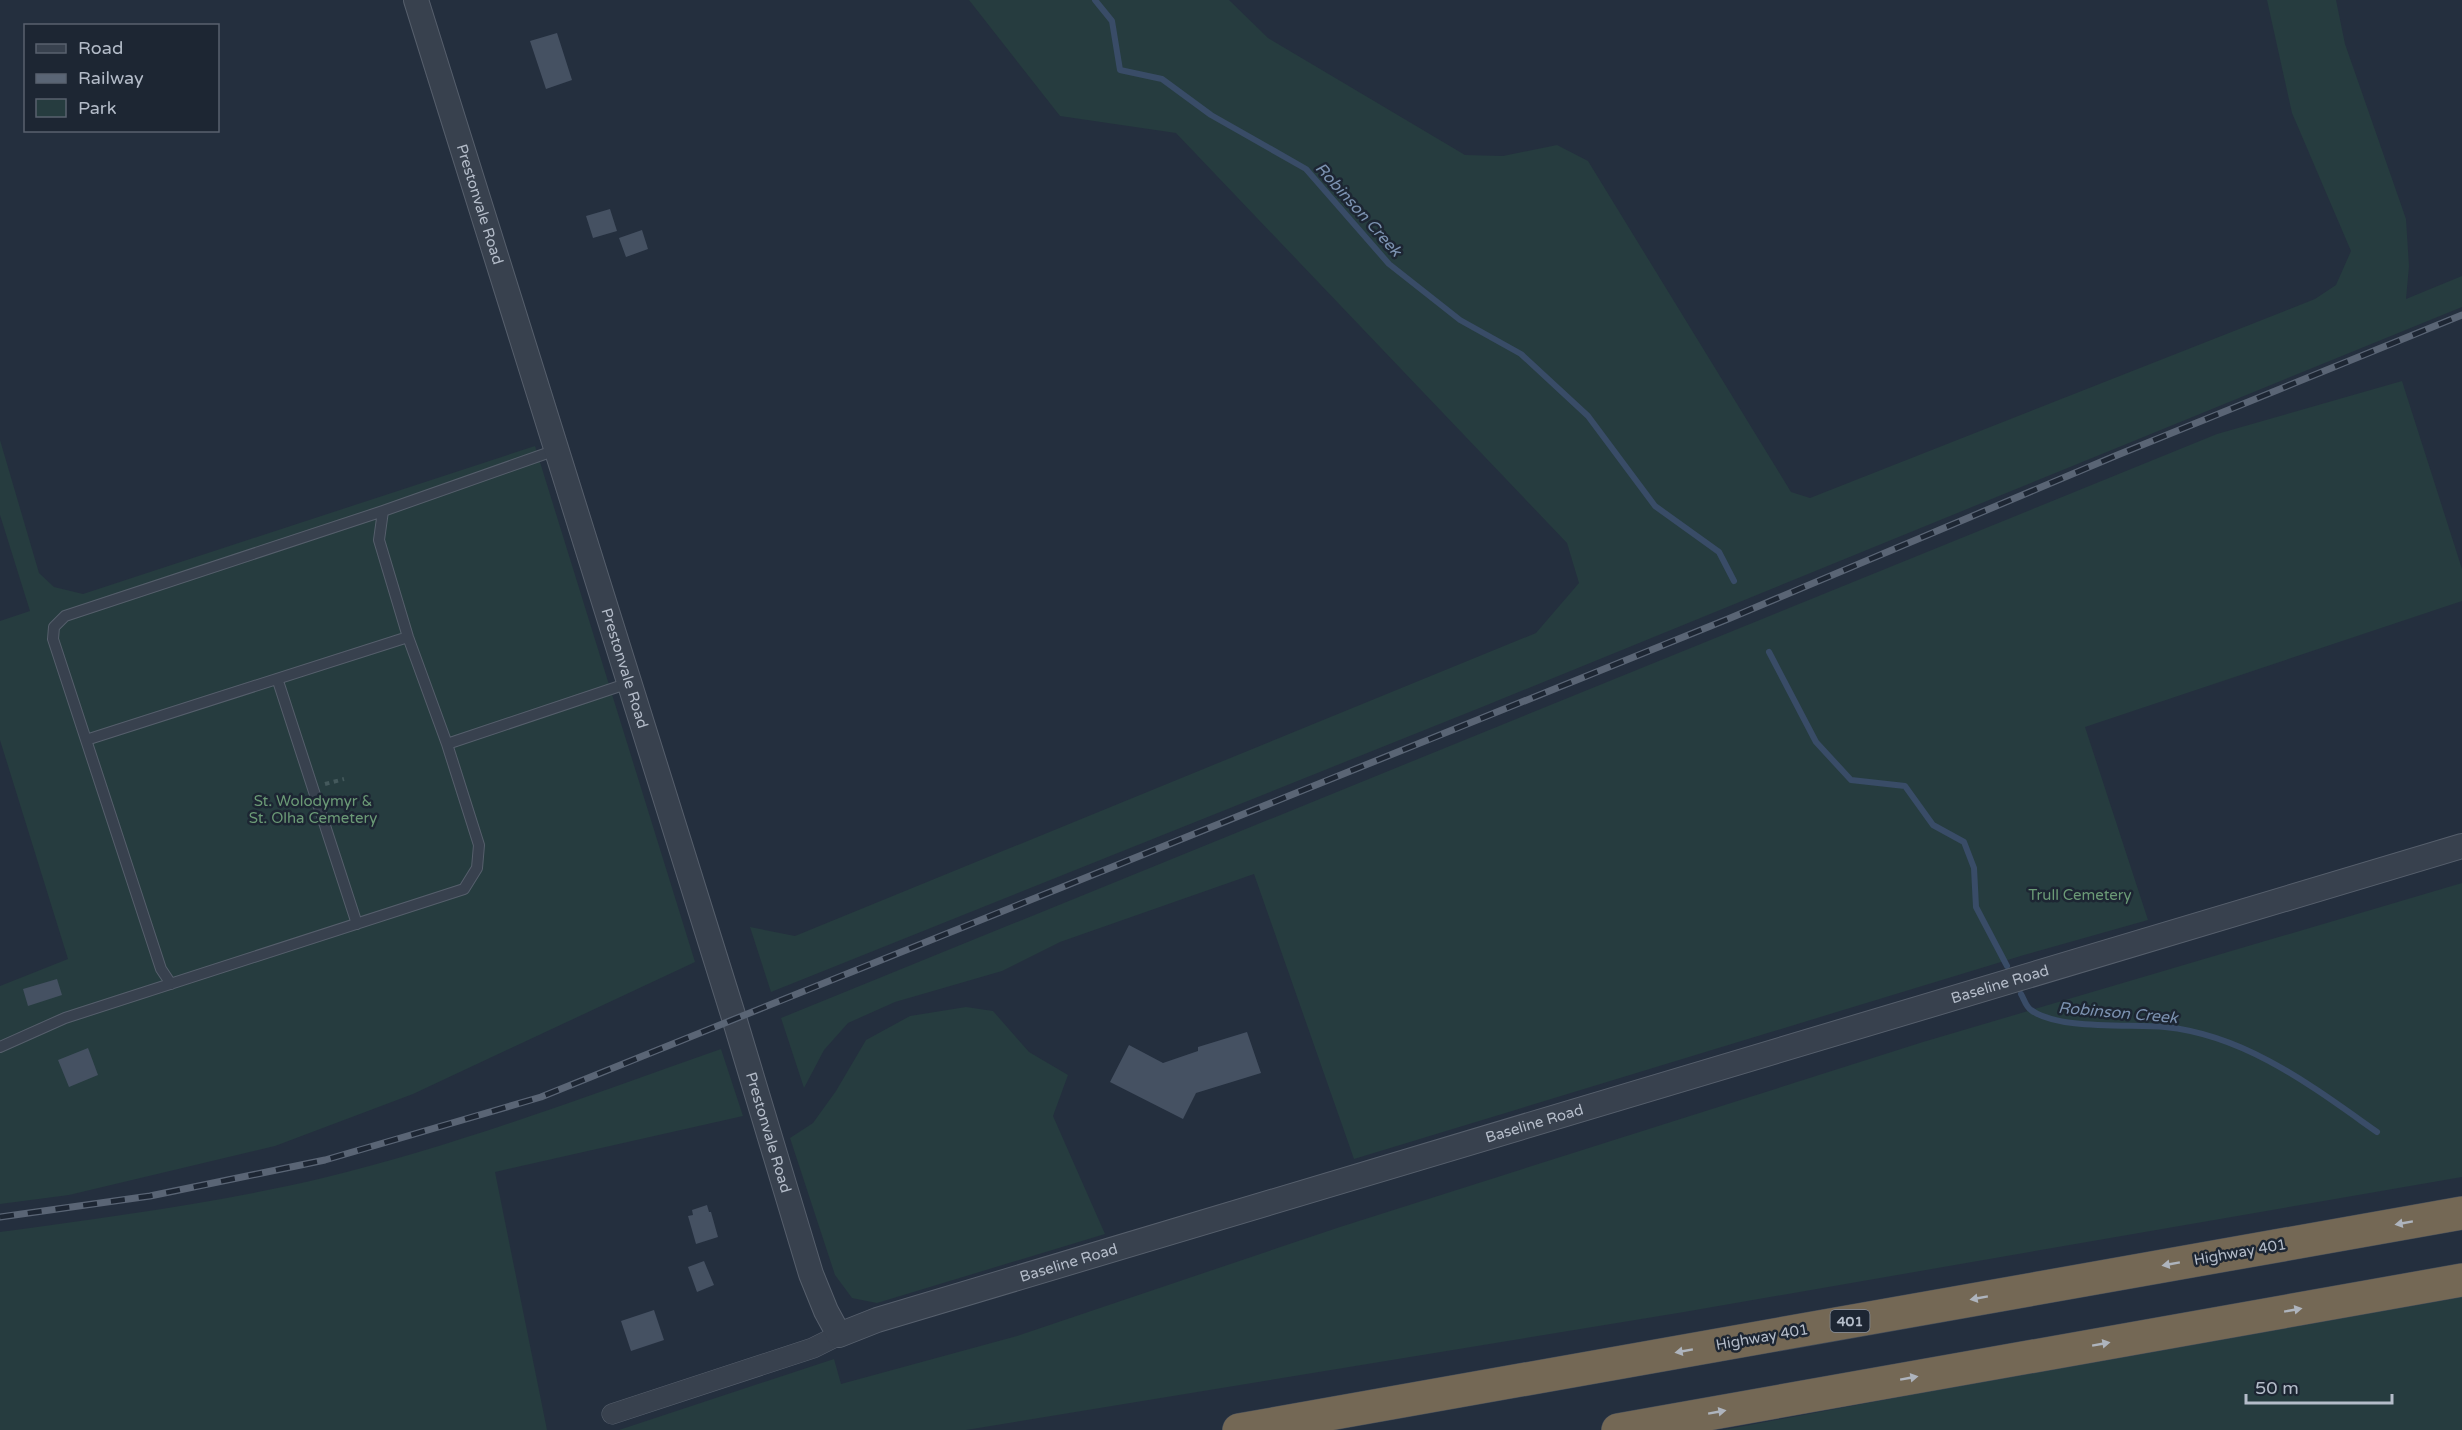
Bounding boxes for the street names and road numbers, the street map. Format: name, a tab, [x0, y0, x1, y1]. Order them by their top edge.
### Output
street label: Prestonvale Road	[453, 142, 507, 267]
street label: Prestonvale Road	[598, 606, 652, 731]
street label: Baseline Road	[1949, 961, 2051, 1007]
street label: Prestonvale Road	[742, 1070, 795, 1195]
street label: Baseline Road	[1483, 1100, 1585, 1147]
street label: Highway 401	[2192, 1235, 2288, 1269]
street label: Baseline Road	[1018, 1240, 1120, 1286]
road number: 401	[1830, 1310, 1870, 1332]
street label: Highway 401	[1714, 1320, 1810, 1354]

